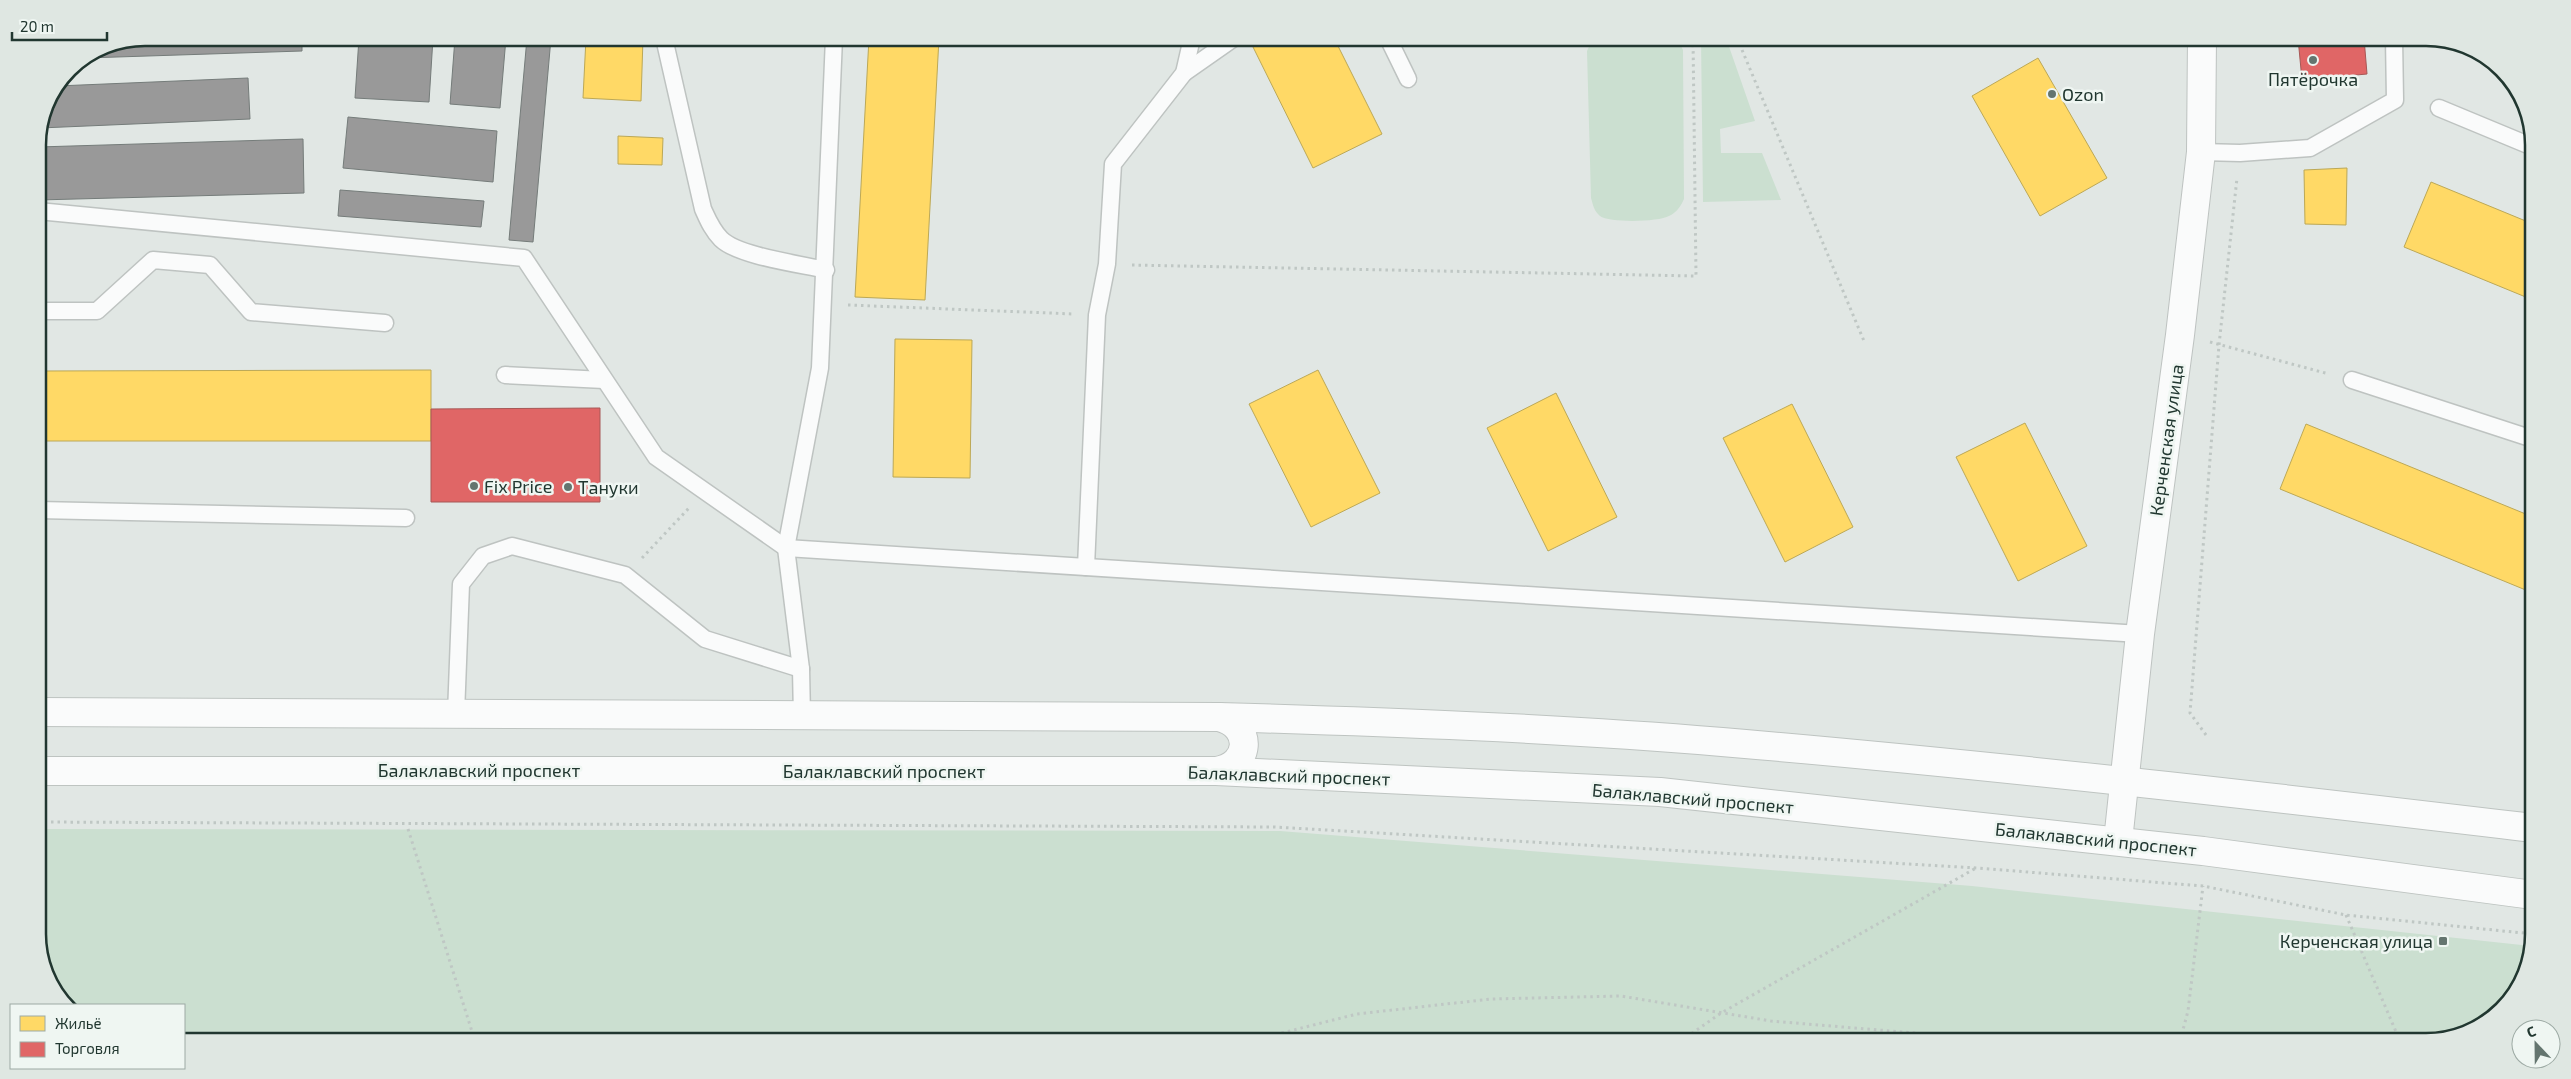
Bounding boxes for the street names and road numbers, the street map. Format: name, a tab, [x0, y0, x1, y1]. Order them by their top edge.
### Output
street label: Керченская улица	[2144, 363, 2188, 517]
street label: Балаклавский проспект	[378, 759, 580, 781]
street label: Балаклавский проспект	[783, 760, 985, 782]
street label: Балаклавский проспект	[1187, 760, 1391, 790]
street label: Балаклавский проспект	[1591, 778, 1795, 818]
street label: Балаклавский проспект	[1994, 817, 2198, 861]

